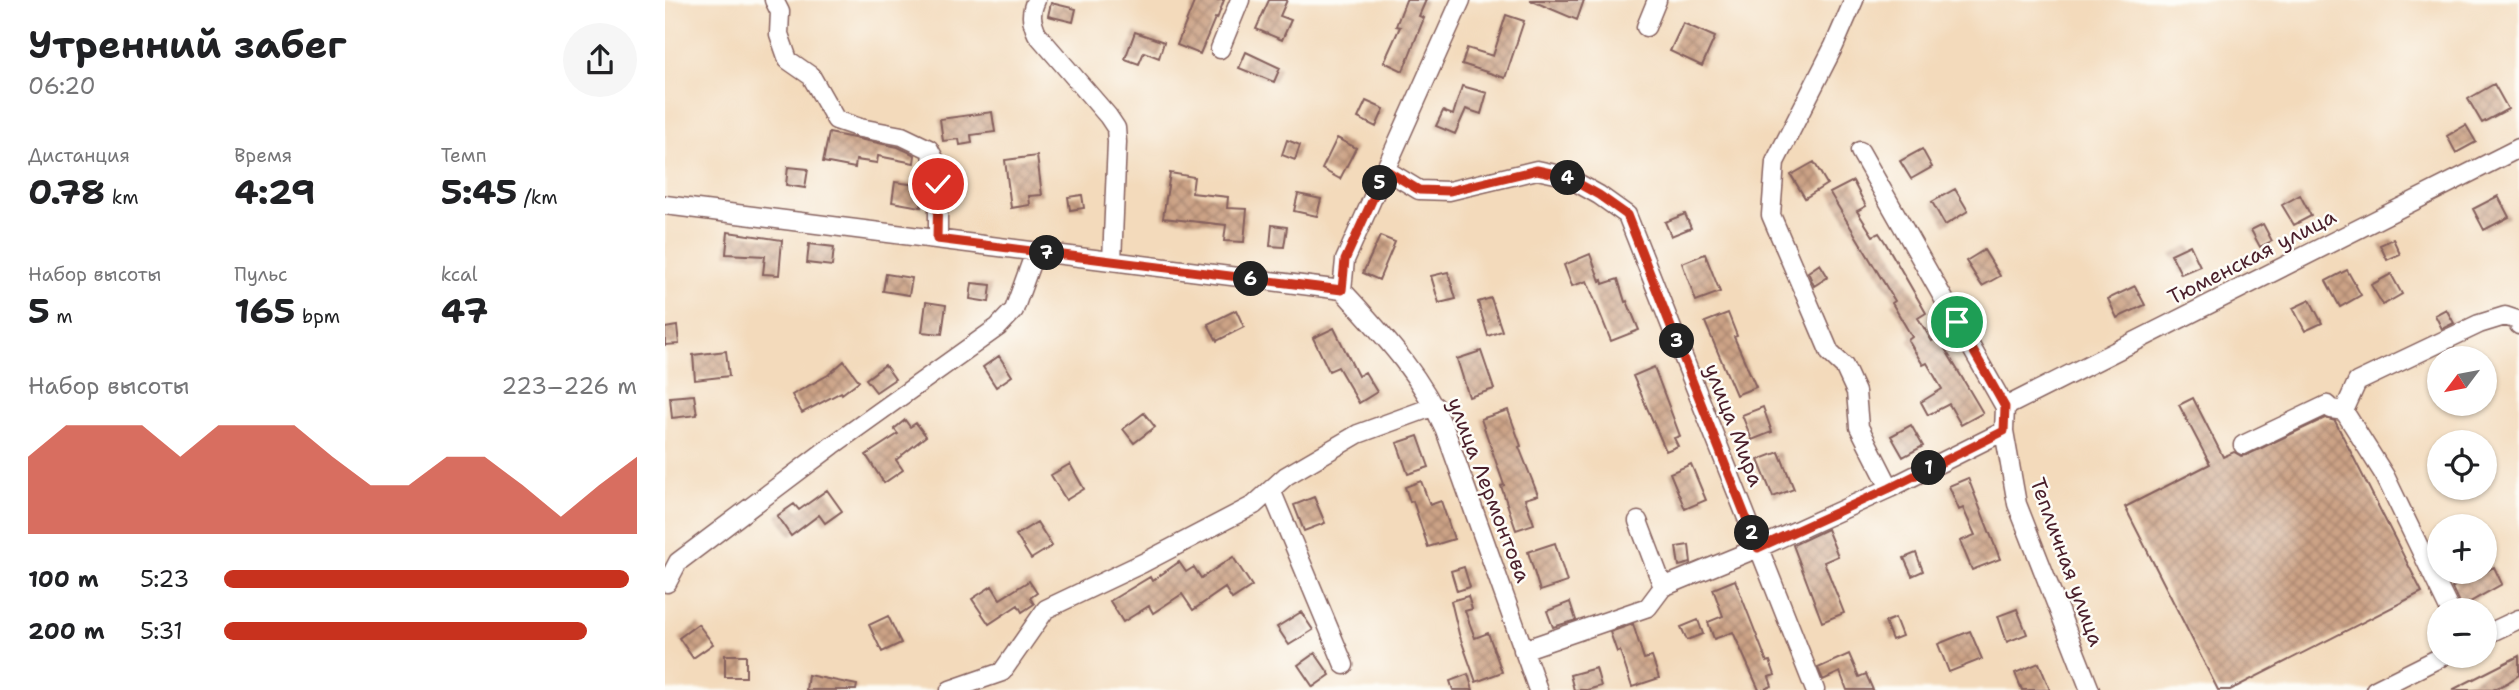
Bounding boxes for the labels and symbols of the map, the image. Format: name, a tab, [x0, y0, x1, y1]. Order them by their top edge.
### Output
pin	[908, 154, 968, 214]
pin: 4	[1551, 160, 1585, 196]
pin: 5	[1363, 166, 1397, 200]
street label: Тюменская улица	[2163, 202, 2341, 312]
pin: 7	[1029, 236, 1065, 270]
pin: 6	[1233, 262, 1269, 296]
pin	[1927, 292, 1987, 352]
pin: 3	[1660, 324, 1695, 358]
north arrow	[2427, 346, 2497, 416]
street label: улица Мира	[1698, 360, 1770, 490]
street label: улица Лермонтова	[1441, 393, 1537, 587]
pin: 1	[1911, 450, 1947, 486]
street label: Тепличная улица	[2023, 474, 2111, 650]
pin: 2	[1735, 516, 1769, 550]

